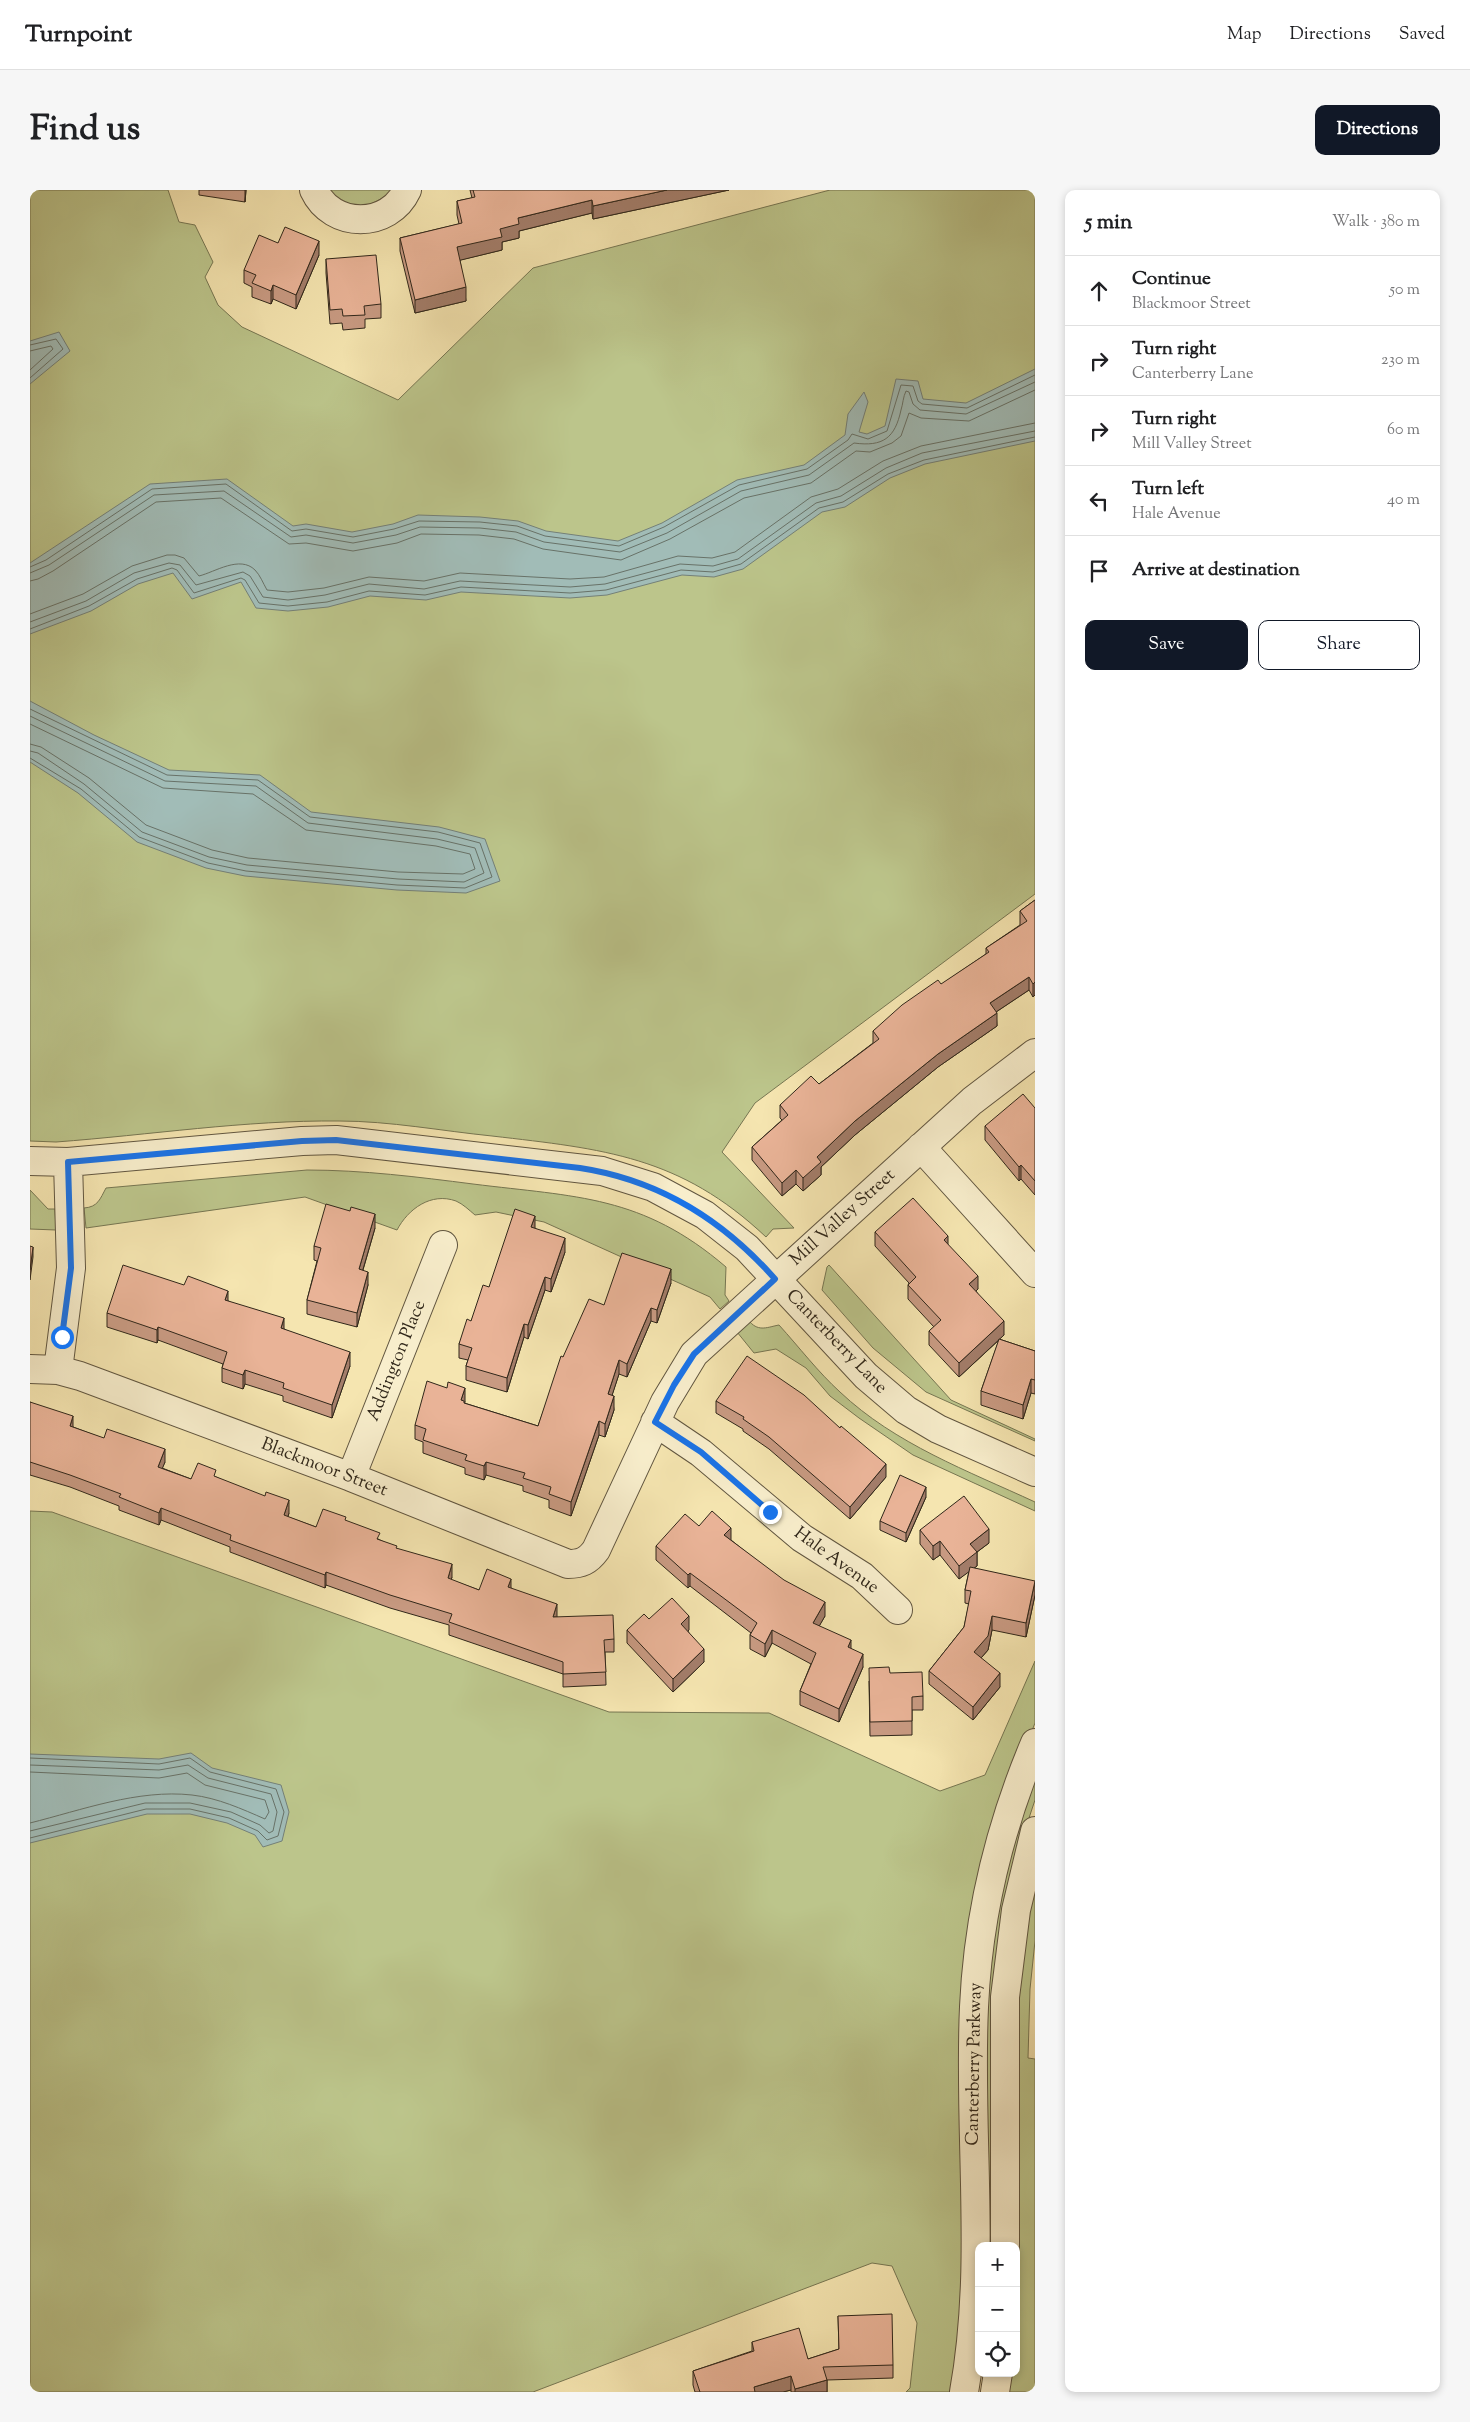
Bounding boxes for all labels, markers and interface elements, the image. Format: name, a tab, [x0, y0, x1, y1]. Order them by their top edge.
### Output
text: Turnpoint	[25, 18, 132, 52]
text: Map	[1227, 22, 1262, 48]
text: Directions	[1290, 22, 1371, 48]
text: Saved	[1399, 22, 1445, 48]
text: Find us	[30, 105, 140, 156]
button: Directions	[1315, 105, 1440, 155]
text: 5 min	[1085, 208, 1132, 238]
text: Walk · 380 m	[1332, 211, 1420, 234]
text: Continue	[1132, 266, 1211, 293]
icon: ahead	[1085, 277, 1113, 305]
text: 50 m	[1389, 279, 1420, 302]
text: Blackmoor Street	[1132, 293, 1251, 316]
text: Turn right	[1132, 336, 1216, 363]
icon: right	[1085, 347, 1113, 375]
text: 230 m	[1381, 349, 1420, 372]
text: Canterberry Lane	[1132, 363, 1253, 386]
text: Turn right	[1132, 406, 1216, 433]
icon: right	[1085, 417, 1113, 445]
text: 60 m	[1387, 419, 1420, 442]
text: Mill Valley Street	[1132, 433, 1252, 456]
text: Turn left	[1132, 476, 1204, 503]
icon: left	[1085, 487, 1113, 515]
text: 40 m	[1387, 489, 1420, 512]
text: Hale Avenue	[1132, 503, 1221, 526]
icon: arrive	[1085, 557, 1113, 585]
text: Arrive at destination	[1132, 557, 1300, 584]
button: Save	[1085, 620, 1248, 670]
button: Share	[1258, 620, 1420, 670]
street label: Mill Valley Street	[784, 1163, 902, 1273]
street label: Canterberry Lane	[779, 1284, 893, 1400]
street label: Addington Place	[361, 1297, 433, 1425]
route start	[51, 1326, 74, 1349]
street label: Blackmoor Street	[257, 1432, 391, 1504]
route end	[759, 1501, 782, 1524]
street label: Hale Avenue	[788, 1521, 884, 1601]
street label: Canterberry Parkway	[961, 1982, 989, 2146]
map controls	[975, 2242, 1020, 2377]
button: +	[975, 2242, 1020, 2287]
button: −	[975, 2287, 1020, 2332]
button: locate	[975, 2332, 1020, 2377]

